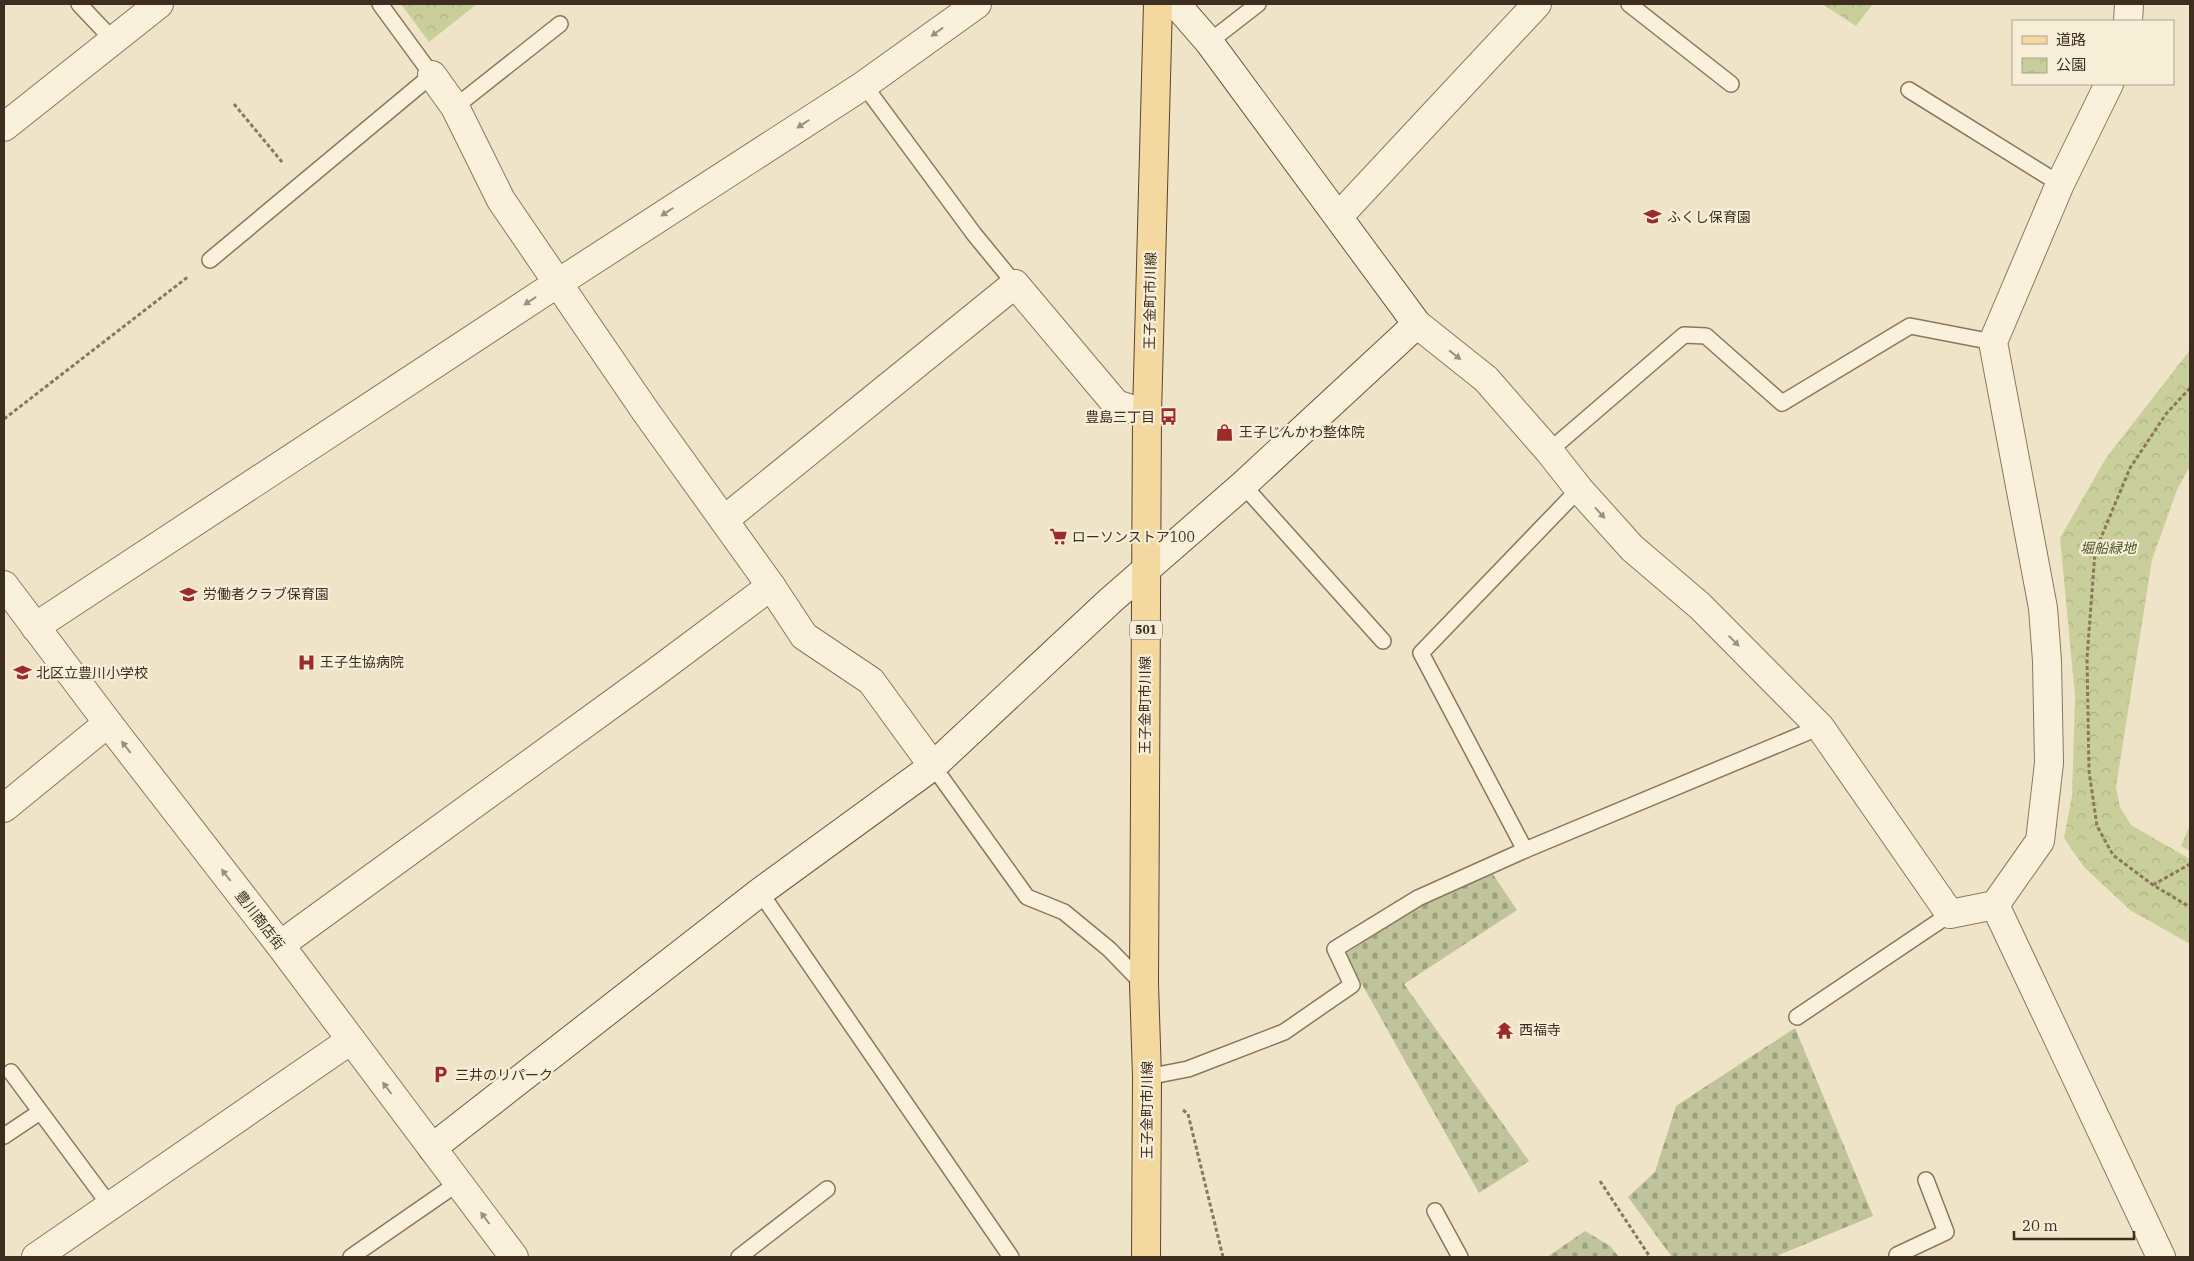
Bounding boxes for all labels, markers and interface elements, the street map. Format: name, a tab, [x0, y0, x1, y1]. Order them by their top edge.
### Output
legend	[2012, 20, 2174, 85]
one-way arrow	[930, 27, 944, 37]
text: 道路	[2056, 30, 2086, 49]
text: 公園	[2056, 55, 2086, 74]
one-way arrow	[797, 120, 810, 129]
school or university icon: ふくし保育園	[1643, 207, 1663, 227]
one-way arrow	[660, 208, 673, 217]
place label: ふくし保育園	[1667, 208, 1751, 226]
street label: 王子金町市川線	[1140, 252, 1160, 350]
one-way arrow	[523, 296, 537, 305]
one-way arrow	[1449, 349, 1462, 360]
bus stop icon: 豊島三丁目	[1159, 407, 1179, 427]
place label: 豊島三丁目	[1085, 408, 1155, 426]
shop icon: 王子じんかわ整体院	[1215, 422, 1235, 442]
place label: 王子じんかわ整体院	[1239, 423, 1365, 441]
one-way arrow	[1594, 506, 1606, 518]
supermarket icon: ローソンストア100	[1048, 527, 1068, 547]
place label: ローソンストア100	[1072, 528, 1195, 546]
park label: 堀船緑地	[2080, 539, 2138, 557]
school or university icon: 労働者クラブ保育園	[179, 584, 199, 604]
place label: 労働者クラブ保育園	[203, 585, 329, 603]
road number: 501	[1130, 620, 1162, 640]
one-way arrow	[1728, 635, 1740, 647]
hospital icon: 王子生協病院	[296, 652, 316, 672]
place label: 王子生協病院	[320, 653, 404, 671]
street label: 王子金町市川線	[1136, 656, 1154, 754]
school or university icon: 北区立豊川小学校	[12, 663, 32, 683]
place label: 北区立豊川小学校	[36, 664, 148, 682]
one-way arrow	[120, 741, 131, 754]
one-way arrow	[220, 869, 231, 882]
street label: 豊川商店街	[231, 887, 289, 953]
temple icon: 西福寺	[1495, 1020, 1515, 1040]
place label: 西福寺	[1519, 1021, 1561, 1039]
street label: 王子金町市川線	[1138, 1061, 1156, 1159]
parking icon: 三井のリパーク	[431, 1065, 451, 1085]
place label: 三井のリパーク	[455, 1066, 553, 1084]
one-way arrow	[382, 1081, 392, 1095]
scale bar	[2014, 1208, 2134, 1240]
one-way arrow	[479, 1212, 490, 1225]
text: 20 m	[2022, 1216, 2058, 1235]

